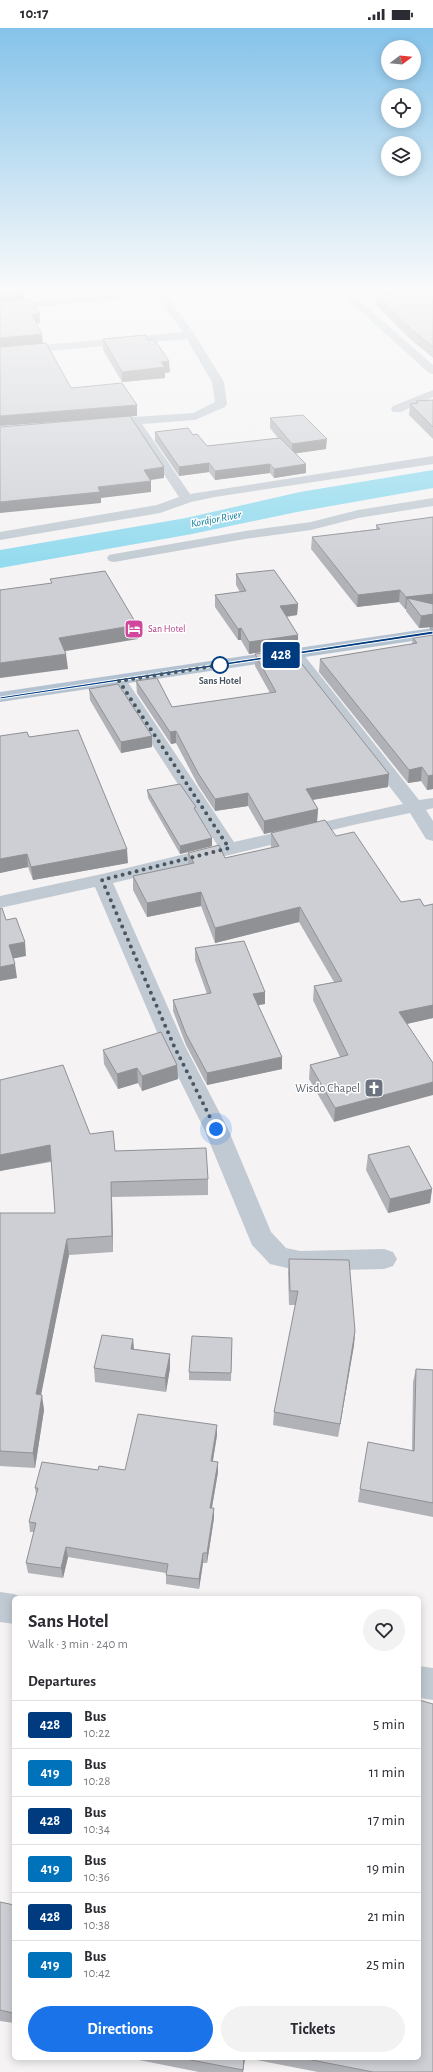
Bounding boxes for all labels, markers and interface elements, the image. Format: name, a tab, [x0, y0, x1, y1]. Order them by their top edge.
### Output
text: 10:17	[20, 6, 49, 21]
north arrow	[381, 40, 421, 80]
map controls	[381, 40, 421, 176]
button: locate	[381, 88, 421, 128]
button: layers	[381, 136, 421, 176]
water label: Kordjor River	[190, 509, 242, 529]
hotel icon: San Hotel	[123, 618, 145, 640]
place label: San Hotel	[148, 624, 186, 634]
line badge: 428	[258, 642, 304, 668]
text: 428	[271, 648, 291, 662]
marker: Sans Hotel	[211, 656, 229, 674]
place label: Sans Hotel	[199, 676, 241, 686]
church icon: Wisdo Chapel	[363, 1077, 385, 1099]
place label: Wisdo Chapel	[295, 1082, 360, 1094]
your location	[206, 1119, 226, 1139]
button: heart	[363, 1609, 405, 1651]
text: Sans Hotel	[28, 1612, 109, 1631]
text: Walk · 3 min · 240 m	[28, 1638, 128, 1651]
text: Departures	[28, 1674, 96, 1689]
text: Bus	[84, 1709, 106, 1724]
text: 5 min	[373, 1717, 405, 1732]
text: 428	[40, 1718, 60, 1732]
text: 10:22	[84, 1727, 110, 1740]
text: Bus	[84, 1757, 106, 1772]
text: 11 min	[369, 1765, 405, 1780]
text: 419	[41, 1766, 59, 1780]
text: 10:28	[84, 1775, 110, 1788]
text: Bus	[84, 1805, 106, 1820]
text: 17 min	[368, 1813, 405, 1828]
text: 428	[40, 1814, 60, 1828]
text: 10:34	[84, 1823, 110, 1836]
text: Bus	[84, 1853, 106, 1868]
text: 19 min	[367, 1861, 405, 1876]
text: 419	[41, 1862, 59, 1876]
text: 10:36	[84, 1871, 110, 1884]
text: Bus	[84, 1901, 106, 1916]
text: 21 min	[367, 1909, 405, 1924]
text: 428	[40, 1910, 60, 1924]
text: 10:38	[84, 1919, 110, 1932]
text: Bus	[84, 1949, 106, 1964]
text: 25 min	[366, 1957, 405, 1972]
text: 419	[41, 1958, 59, 1972]
text: 10:42	[84, 1967, 110, 1980]
button: Directions	[28, 2006, 213, 2052]
button: Tickets	[221, 2006, 405, 2052]

